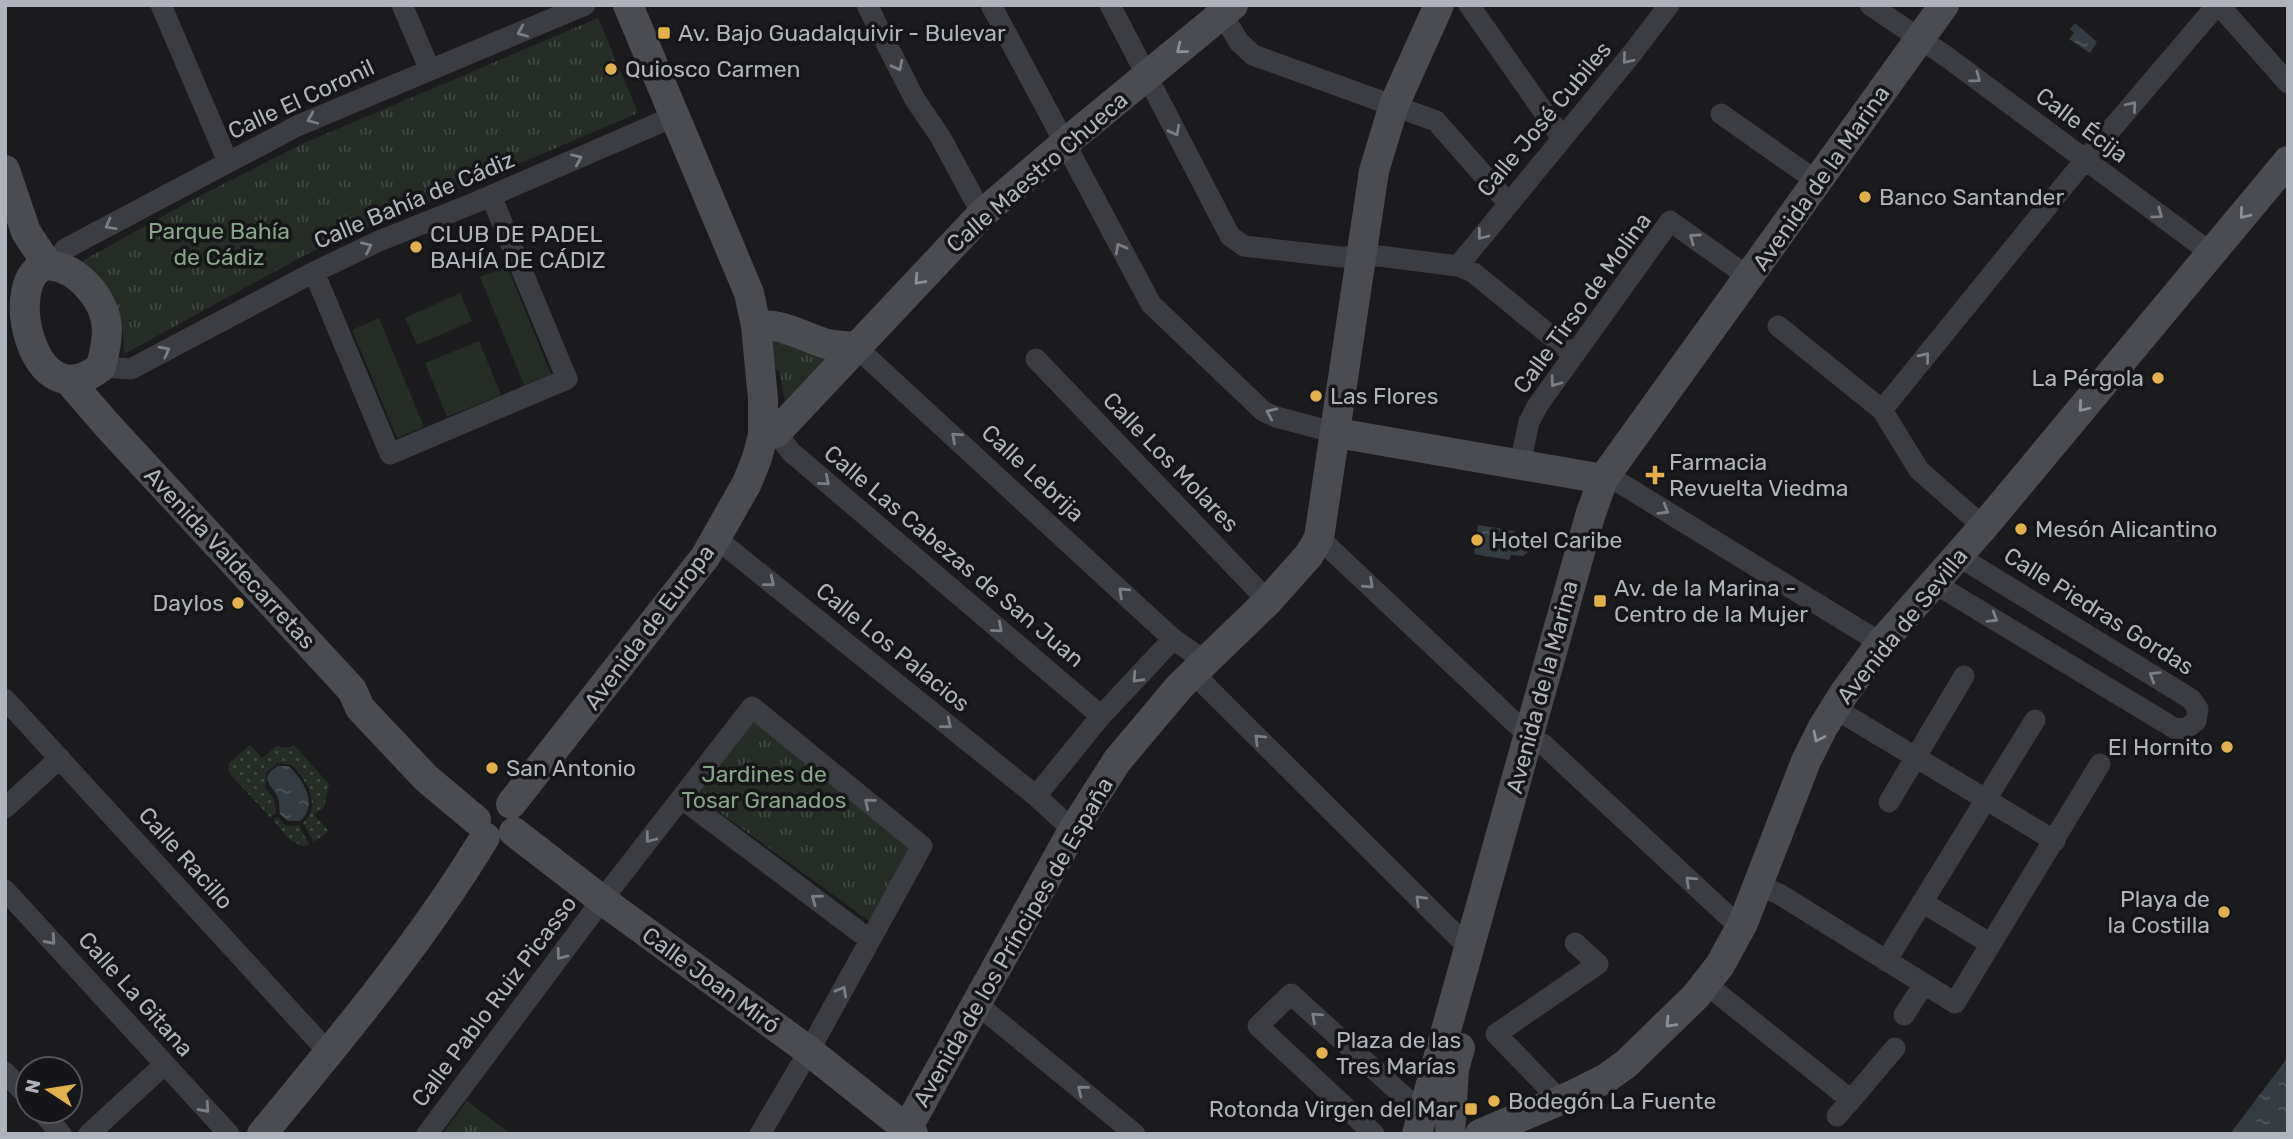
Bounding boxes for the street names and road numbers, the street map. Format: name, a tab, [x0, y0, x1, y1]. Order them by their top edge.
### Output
street label: Calle José Cubiles	[1471, 36, 1617, 202]
street label: Calle El Coronil	[223, 53, 379, 145]
street label: Avenida de la Marina	[1747, 80, 1895, 276]
street label: Calle Écija	[2030, 81, 2134, 169]
street label: Calle Maestro Chueca	[941, 86, 1133, 258]
street label: Calle Bahía de Cádiz	[310, 145, 518, 255]
street label: Calle Tirso de Molina	[1507, 207, 1657, 399]
street label: Calle Los Molares	[1097, 386, 1245, 538]
street label: Calle Lebrija	[976, 418, 1090, 528]
street label: Calle Las Cabezas de San Juan	[818, 439, 1090, 673]
street label: Avenida Valdecarretas	[139, 461, 321, 655]
street label: Avenida de Europa	[578, 539, 720, 715]
street label: Calle Piedras Gordas	[1999, 541, 2199, 681]
street label: Avenida de Sevilla	[1831, 542, 1973, 710]
street label: Calle Los Palacios	[810, 576, 976, 718]
street label: Avenida de la Marina	[1500, 577, 1584, 797]
street label: Avenida de los Príncipes de España	[907, 772, 1119, 1112]
street label: Calle Racillo	[133, 801, 239, 915]
street label: Calle Pablo Ruiz Picasso	[405, 890, 583, 1112]
street label: Calle Joan Miró	[637, 921, 785, 1039]
street label: Calle La Gitana	[73, 926, 199, 1062]

